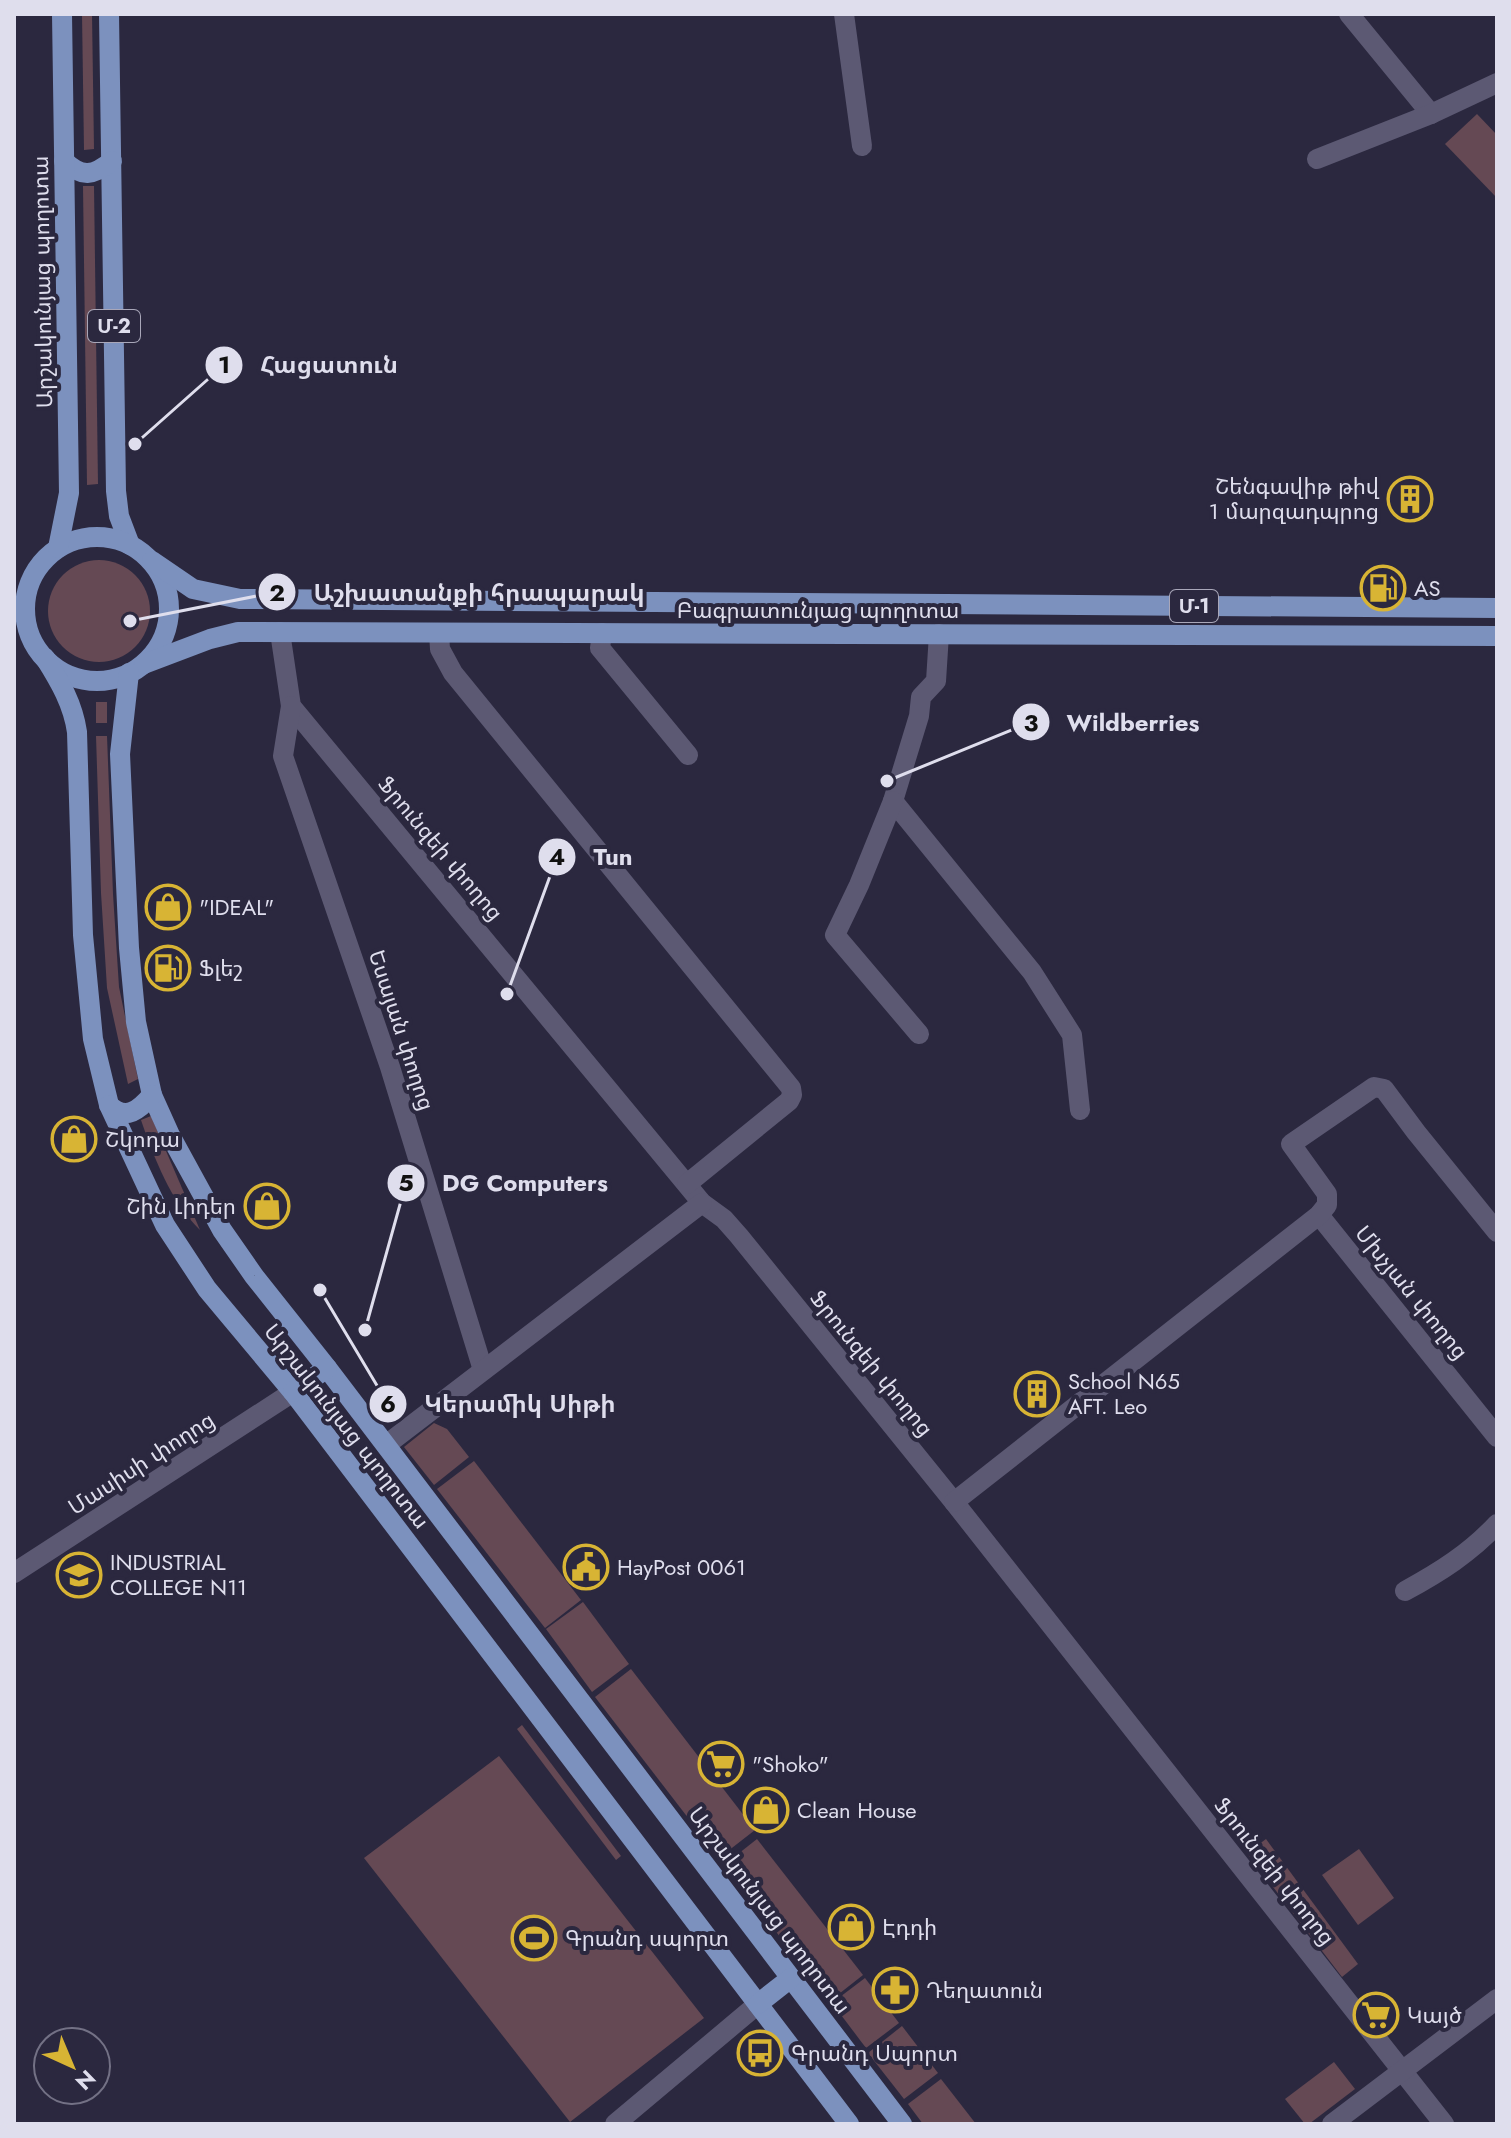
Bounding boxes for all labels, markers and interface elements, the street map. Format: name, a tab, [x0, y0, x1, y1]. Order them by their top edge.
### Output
street label: Արշակունյաց պողոտա	[24, 155, 60, 409]
road number: Մ-2	[88, 310, 140, 342]
callout: Հացատուն	[204, 341, 414, 389]
text: 1	[218, 347, 230, 382]
text: Հացատուն	[260, 347, 398, 382]
place label: Շենգավիթ թիվ 1 մարզադպրոց	[1209, 470, 1380, 527]
building icon: Շենգավիթ թիվ 1 մարզադպրոց	[1386, 475, 1434, 523]
fuel station icon: AS	[1359, 564, 1407, 612]
callout: Աշխատանքի հրապարակ	[257, 568, 660, 616]
place label: AS	[1414, 572, 1441, 604]
text: 2	[269, 575, 285, 610]
text: Աշխատանքի հրապարակ	[313, 575, 645, 610]
road number: Մ-1	[1170, 590, 1218, 622]
street label: Բագրատունյաց պողոտա	[677, 594, 959, 626]
callout: Wildberries	[1011, 698, 1216, 746]
text: 3	[1024, 705, 1039, 740]
text: Wildberries	[1066, 705, 1200, 740]
street label: Ֆրունզեի փողոց	[371, 769, 511, 927]
callout: Tun	[537, 833, 649, 881]
text: 4	[549, 839, 565, 874]
text: Tun	[593, 839, 633, 874]
shop icon: "IDEAL"	[144, 883, 192, 931]
place label: "IDEAL"	[199, 891, 274, 923]
fuel station icon: Ֆլեշ	[144, 944, 192, 992]
street label: Եսայան փողոց	[361, 946, 443, 1114]
place label: Ֆլեշ	[199, 952, 242, 984]
shop icon: Շկոդա	[50, 1115, 98, 1163]
place label: Շկոդա	[105, 1123, 180, 1155]
callout: DG Computers	[386, 1159, 623, 1207]
text: 5	[398, 1165, 414, 1200]
text: DG Computers	[442, 1165, 608, 1200]
shop icon: Շին Լիդեր	[243, 1182, 291, 1230]
place label: Շին Լիդեր	[126, 1190, 236, 1222]
street label: Մխչյան փողոց	[1348, 1218, 1476, 1366]
street label: Ֆրունզեի փողոց	[803, 1283, 941, 1443]
street label: Արշակունյաց պողոտա	[257, 1317, 437, 1535]
place label: School N65 AFT. Leo	[1068, 1365, 1180, 1422]
building icon: School N65 AFT. Leo	[1013, 1370, 1061, 1418]
callout: Կերամիկ Սիթի	[368, 1380, 631, 1428]
text: 6	[380, 1386, 396, 1421]
text: Կերամիկ Սիթի	[424, 1386, 616, 1421]
street label: Մասիսի փողոց	[61, 1404, 221, 1522]
public building icon: HayPost 0061	[562, 1543, 610, 1591]
place label: INDUSTRIAL COLLEGE N11	[110, 1546, 247, 1603]
school or university icon: INDUSTRIAL COLLEGE N11	[55, 1551, 103, 1599]
place label: HayPost 0061	[617, 1551, 746, 1583]
supermarket icon: "Shoko"	[697, 1740, 745, 1788]
place label: "Shoko"	[752, 1748, 829, 1780]
shop icon: Clean House	[742, 1786, 790, 1834]
street label: Ֆրունզեի փողոց	[1207, 1790, 1343, 1952]
place label: Clean House	[797, 1794, 917, 1826]
street label: Արշակունյաց պողոտա	[681, 1799, 859, 2021]
shop icon: Էդդի	[827, 1903, 875, 1951]
place label: Էդդի	[882, 1911, 937, 1943]
sports icon: Գրանդ սպորտ	[510, 1914, 558, 1962]
place label: Գրանդ սպորտ	[565, 1922, 729, 1954]
pharmacy icon: Դեղատուն	[871, 1966, 919, 2014]
place label: Դեղատուն	[926, 1974, 1043, 2006]
supermarket icon: Կայծ	[1352, 1991, 1400, 2039]
place label: Կայծ	[1407, 1999, 1462, 2031]
north arrow	[32, 2026, 112, 2106]
bus stop icon: Գրանդ Սպորտ	[736, 2029, 784, 2077]
place label: Գրանդ Սպորտ	[791, 2037, 958, 2069]
text: N	[68, 2063, 103, 2098]

